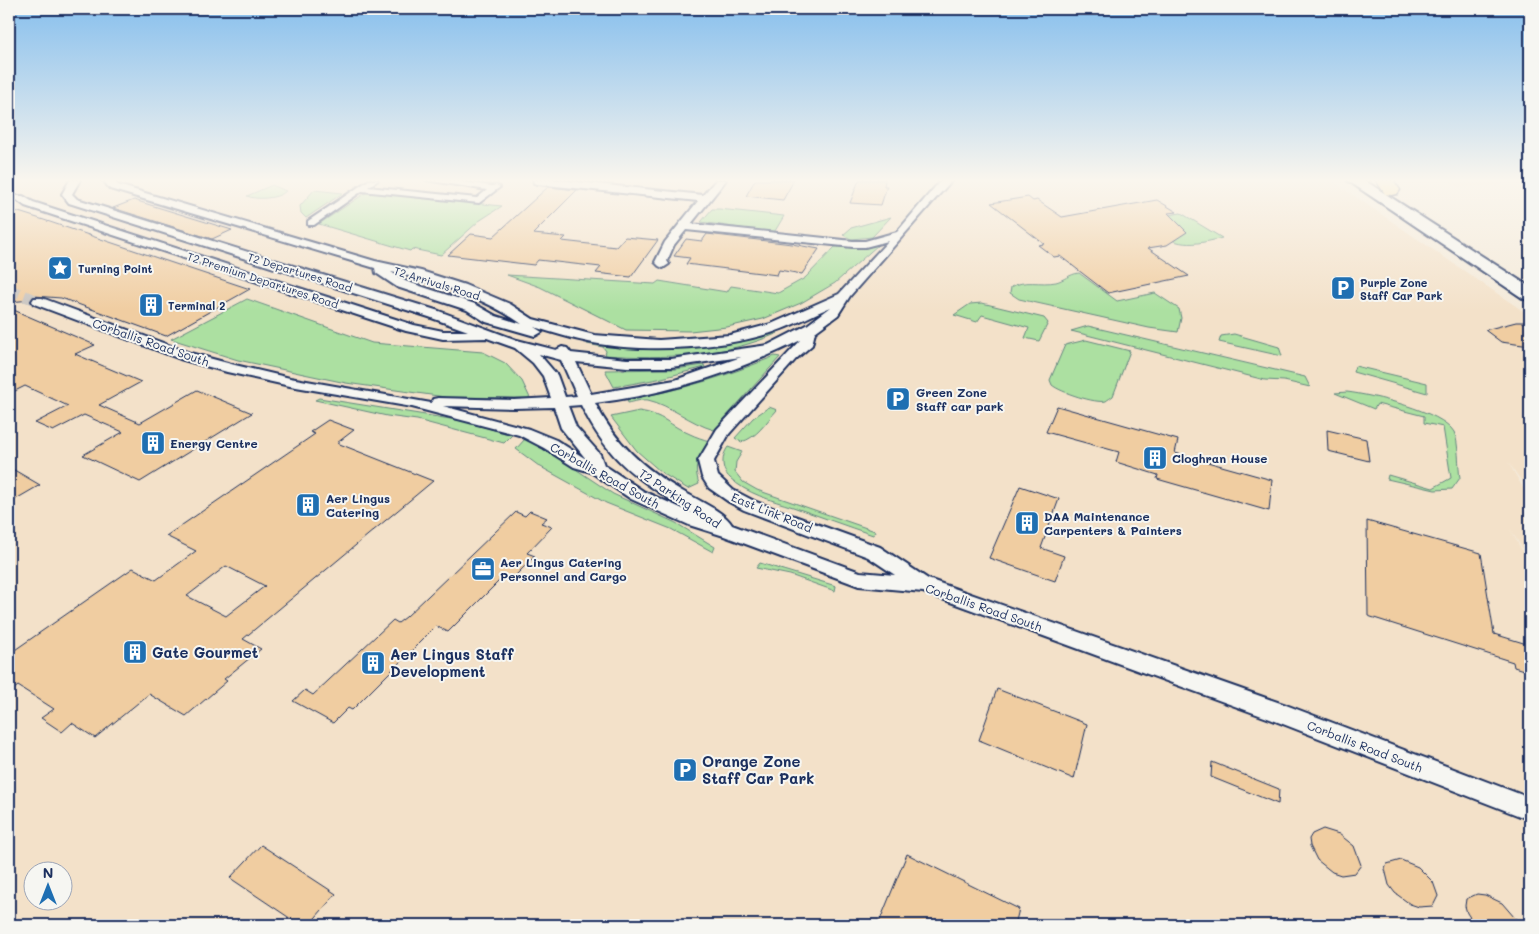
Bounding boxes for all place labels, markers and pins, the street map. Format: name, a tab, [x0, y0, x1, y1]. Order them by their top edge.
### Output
place icon: Turning Point	[47, 255, 73, 281]
place label: Turning Point	[78, 261, 153, 276]
parking icon: Purple Zone Staff Car Park	[1330, 275, 1356, 301]
place label: Purple Zone Staff Car Park	[1360, 275, 1443, 303]
building icon: Terminal 2	[138, 292, 164, 318]
place label: Terminal 2	[168, 298, 225, 313]
place label: Green Zone Staff car park	[916, 384, 1004, 414]
parking icon: Green Zone Staff car park	[885, 386, 911, 412]
building icon: Energy Centre	[140, 430, 166, 456]
place label: Energy Centre	[170, 435, 258, 451]
building icon: Cloghran House	[1142, 445, 1168, 471]
place label: Cloghran House	[1172, 450, 1267, 466]
place label: Aer Lingus Catering	[326, 490, 390, 520]
building icon: Aer Lingus Catering	[295, 492, 321, 518]
place label: DAA Maintenance Carpenters & Painters	[1044, 508, 1182, 538]
building icon: DAA Maintenance Carpenters & Painters	[1014, 510, 1040, 536]
place label: Aer Lingus Catering Personnel and Cargo	[500, 554, 627, 584]
office icon: Aer Lingus Catering Personnel and Cargo	[470, 556, 496, 582]
building icon: Gate Gourmet	[122, 639, 148, 665]
place label: Gate Gourmet	[152, 642, 259, 662]
place label: Aer Lingus Staff Development	[390, 644, 514, 681]
building icon: Aer Lingus Staff Development	[360, 650, 386, 676]
place label: Orange Zone Staff Car Park	[702, 751, 814, 788]
parking icon: Orange Zone Staff Car Park	[672, 757, 698, 783]

